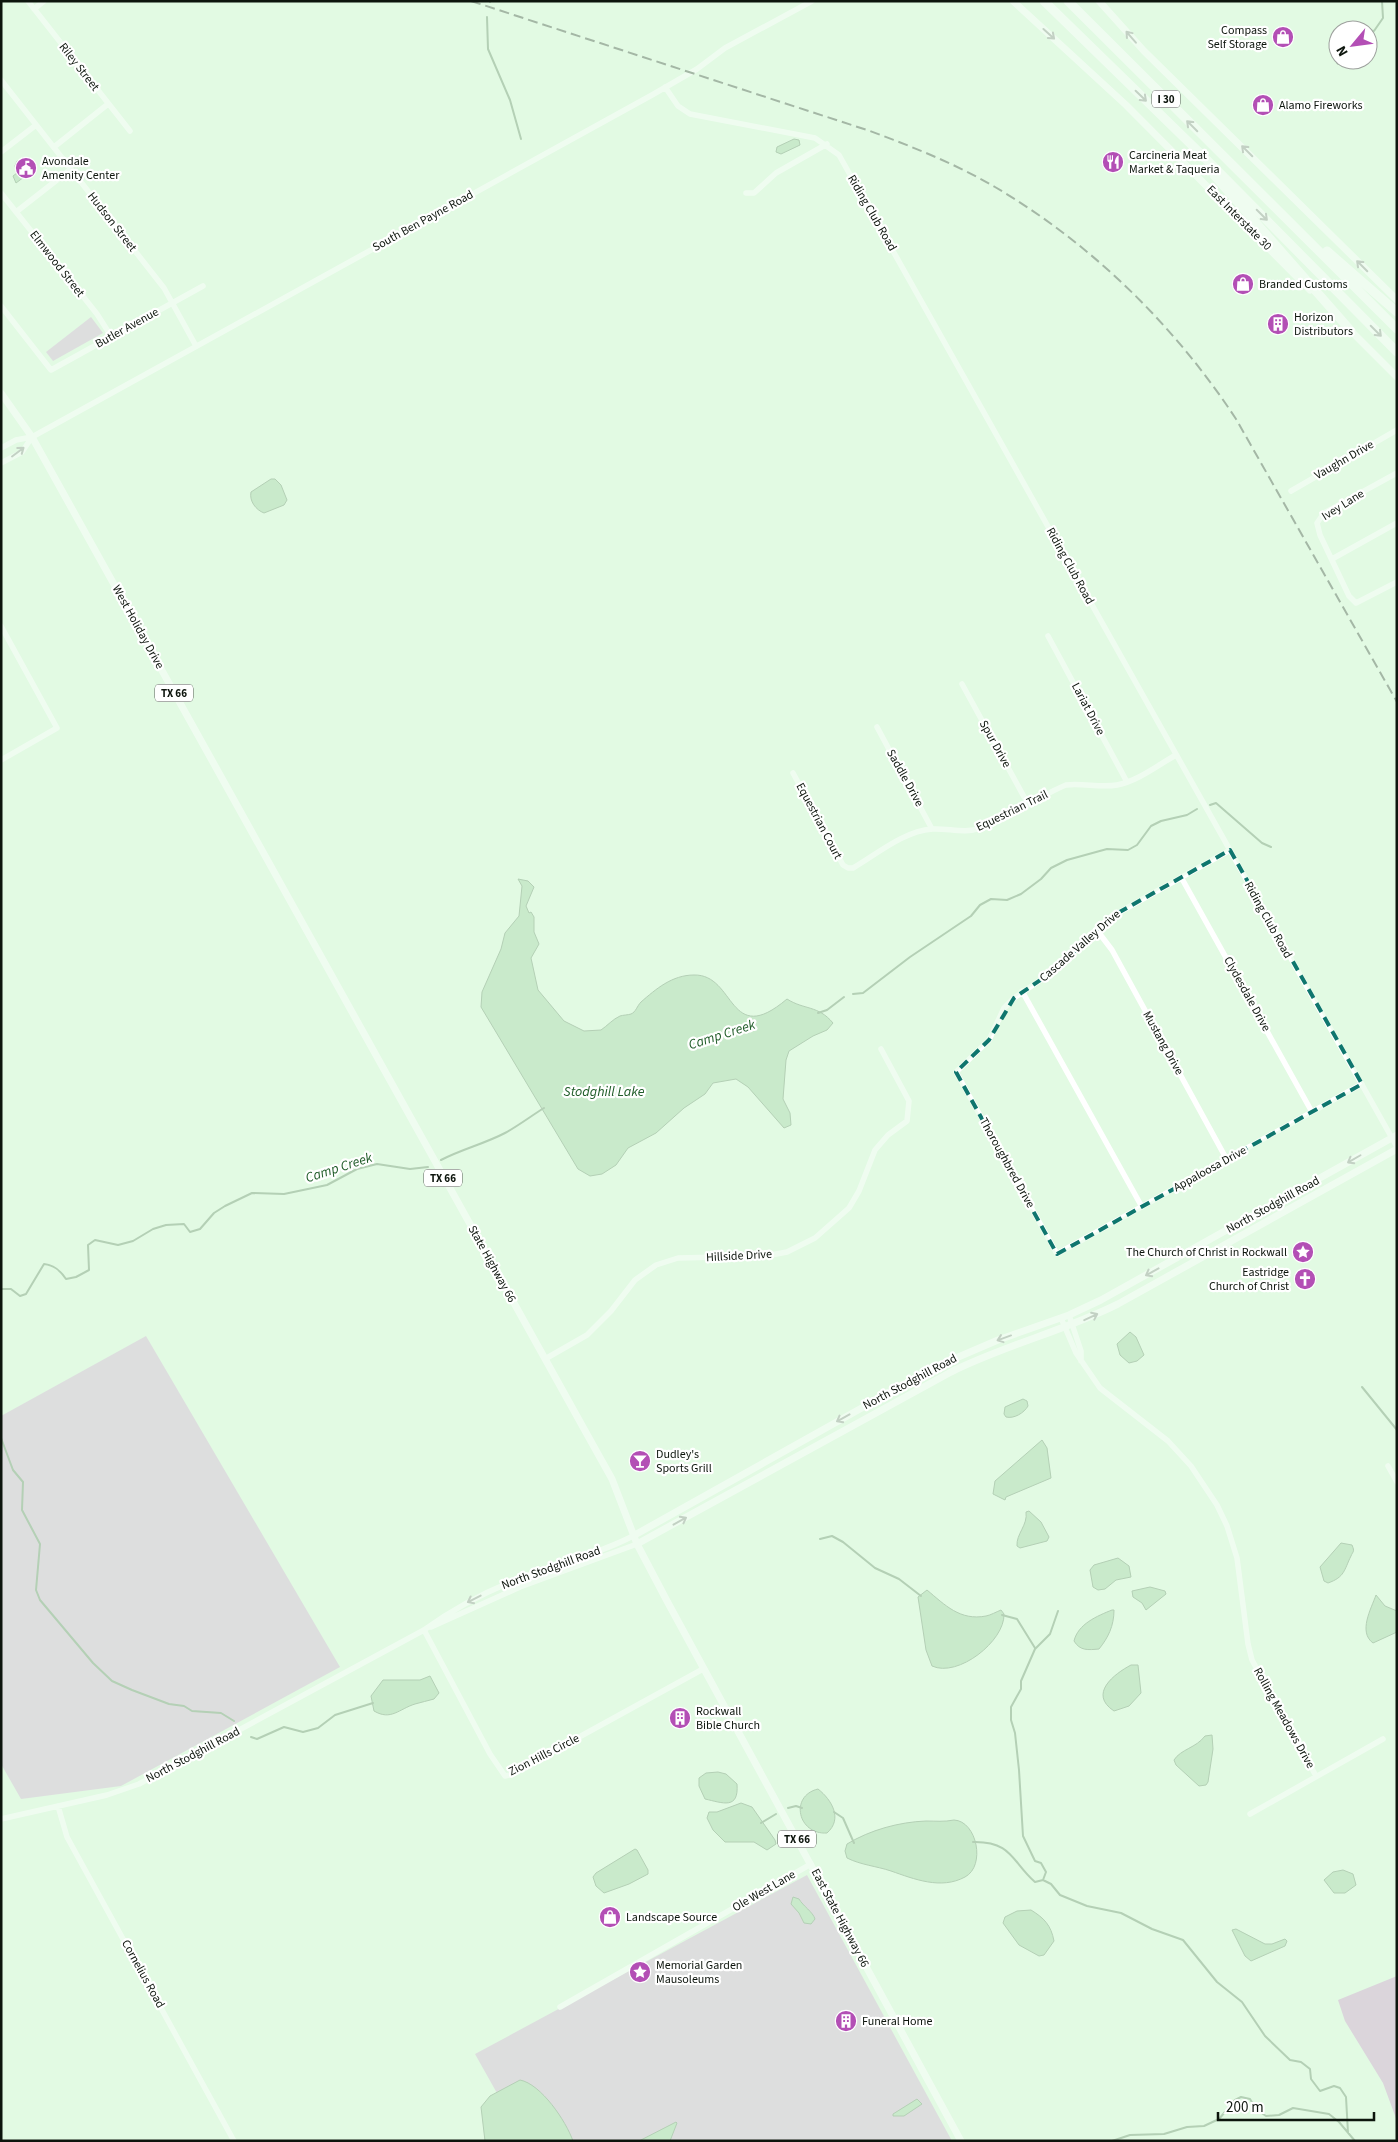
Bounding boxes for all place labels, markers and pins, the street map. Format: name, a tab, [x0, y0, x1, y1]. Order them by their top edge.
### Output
place label: Compass Self Storage	[1207, 22, 1267, 53]
shop icon: Compass Self Storage	[1271, 25, 1295, 49]
shop icon: Alamo Fireworks	[1251, 93, 1275, 117]
place label: Alamo Fireworks	[1279, 97, 1363, 114]
place label: Carcineria Meat Market & Taqueria	[1129, 147, 1220, 178]
restaurant icon: Carcineria Meat Market & Taqueria	[1101, 150, 1125, 174]
place label: Avondale Amenity Center	[42, 153, 120, 184]
public building icon: Avondale Amenity Center	[14, 156, 38, 180]
shop icon: Branded Customs	[1231, 272, 1255, 296]
place label: Branded Customs	[1259, 276, 1348, 293]
place label: Horizon Distributors	[1294, 309, 1353, 340]
building icon: Horizon Distributors	[1266, 312, 1290, 336]
place icon: The Church of Christ in Rockwall	[1291, 1240, 1315, 1264]
place label: The Church of Christ in Rockwall	[1126, 1244, 1287, 1261]
place label: Eastridge Church of Christ	[1209, 1264, 1289, 1295]
church icon: Eastridge Church of Christ	[1293, 1267, 1317, 1291]
place label: Dudley's Sports Grill	[656, 1446, 712, 1477]
bar icon: Dudley's Sports Grill	[628, 1449, 652, 1473]
place label: Rockwall Bible Church	[696, 1703, 760, 1734]
building icon: Rockwall Bible Church	[668, 1706, 692, 1730]
shop icon: Landscape Source	[598, 1905, 622, 1929]
place label: Landscape Source	[626, 1909, 717, 1926]
place label: Memorial Garden Mausoleums	[656, 1957, 742, 1988]
place icon: Memorial Garden Mausoleums	[628, 1960, 652, 1984]
building icon: Funeral Home	[834, 2009, 858, 2033]
place label: Funeral Home	[862, 2013, 932, 2030]

